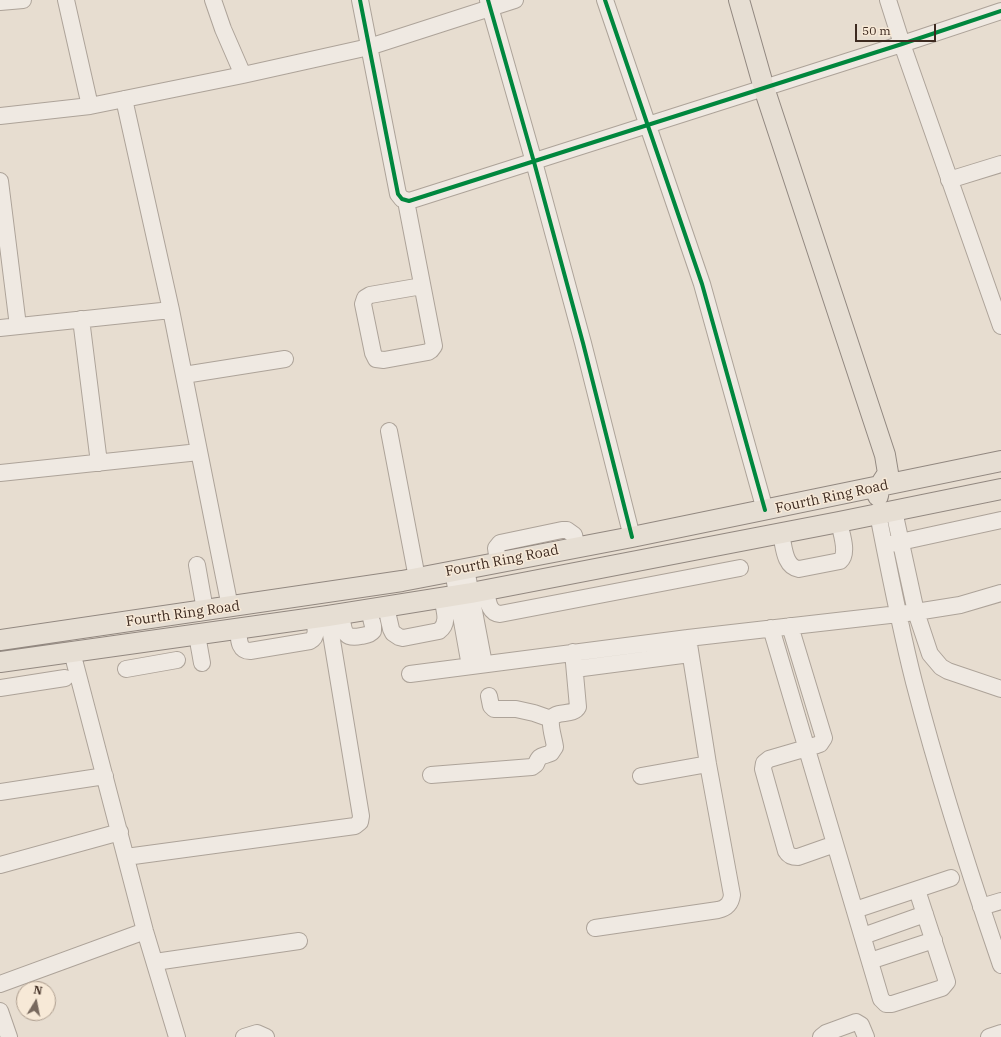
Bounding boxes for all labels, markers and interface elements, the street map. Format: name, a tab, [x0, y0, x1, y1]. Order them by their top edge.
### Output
scale bar	[857, 16, 938, 42]
text: 50 m	[862, 23, 891, 38]
street label: Fourth Ring Road	[774, 477, 890, 517]
street label: Fourth Ring Road	[444, 542, 560, 580]
street label: Fourth Ring Road	[125, 598, 241, 630]
north arrow	[16, 981, 56, 1021]
text: N	[32, 983, 43, 998]

